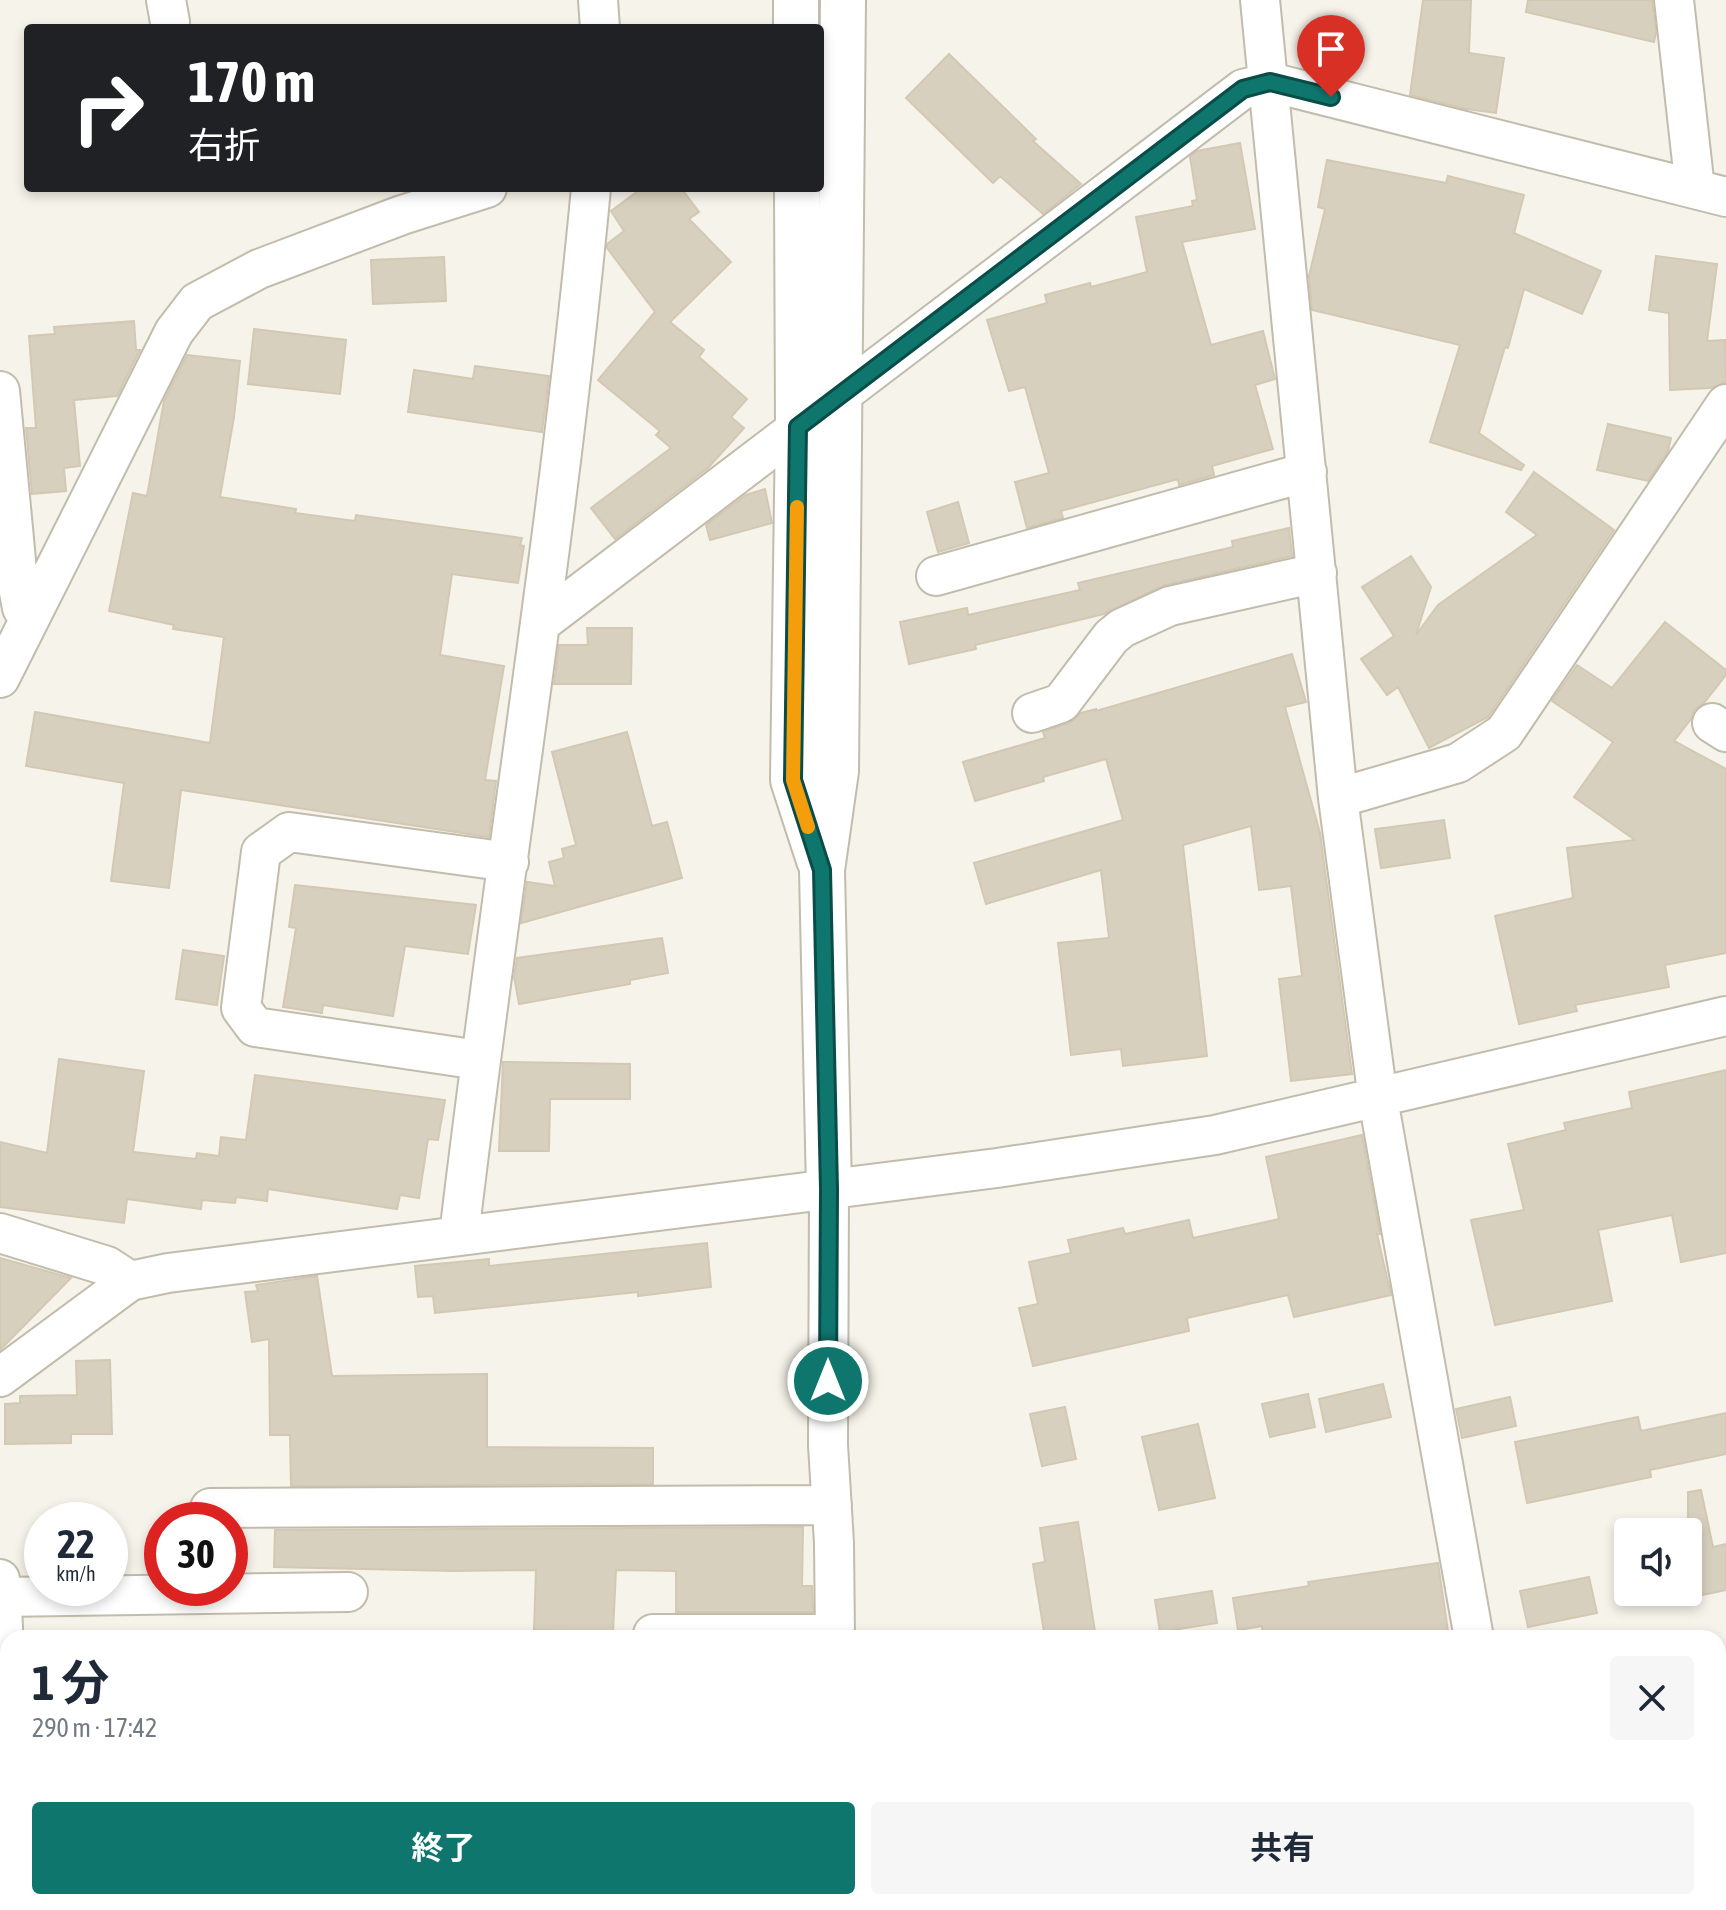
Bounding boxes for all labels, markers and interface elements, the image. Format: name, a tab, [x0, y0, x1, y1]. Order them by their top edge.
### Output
pin	[1297, 15, 1365, 97]
icon: arrive	[1309, 27, 1353, 71]
text: 170 m	[188, 50, 315, 114]
icon: right	[56, 56, 160, 160]
text: 右折	[188, 124, 260, 166]
position arrow	[786, 1339, 870, 1423]
speed limit sign: 30	[144, 1502, 248, 1606]
map controls	[1614, 1518, 1702, 1606]
button: sound	[1614, 1518, 1702, 1606]
text: 22	[57, 1521, 95, 1566]
text: km/h	[56, 1562, 96, 1585]
text: 1 分	[32, 1655, 109, 1710]
button: close	[1610, 1656, 1694, 1740]
text: 290 m · 17:42	[32, 1713, 157, 1743]
button: 終了	[32, 1802, 855, 1894]
button: 共有	[871, 1802, 1694, 1894]

